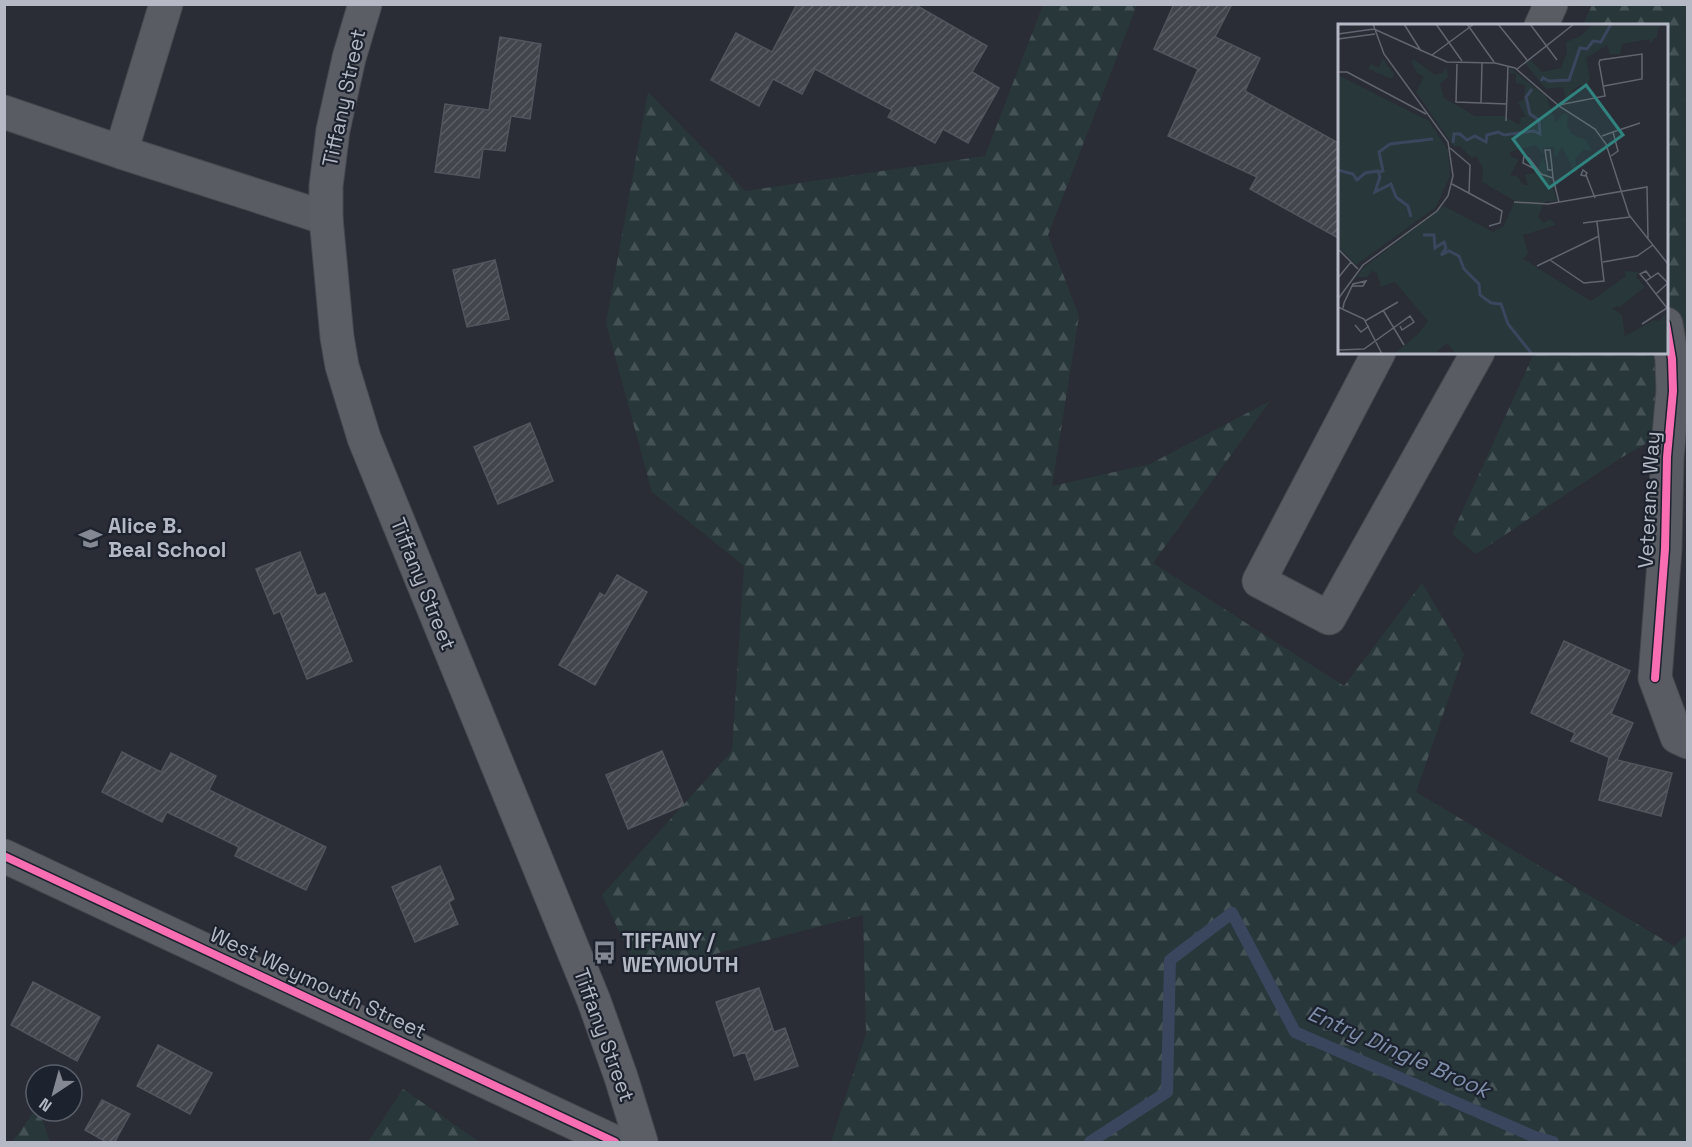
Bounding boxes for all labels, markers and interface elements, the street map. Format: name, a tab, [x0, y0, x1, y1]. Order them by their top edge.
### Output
inset map	[1338, 24, 1668, 354]
street label: Tiffany Street	[316, 26, 371, 169]
street label: Veterans Way	[1631, 431, 1666, 569]
place label: Alice B. Beal School	[108, 512, 226, 563]
street label: Tiffany Street	[385, 514, 462, 654]
school or university icon: Alice B. Beal School	[77, 525, 103, 551]
street label: West Weymouth Street	[206, 921, 431, 1045]
place label: TIFFANY / WEYMOUTH	[622, 927, 739, 978]
bus stop icon: TIFFANY / WEYMOUTH	[591, 940, 617, 966]
street label: Tiffany Street	[568, 964, 641, 1105]
water label: Entry Dingle Brook	[1304, 998, 1496, 1105]
north arrow	[24, 1063, 84, 1123]
text: N	[35, 1093, 56, 1116]

